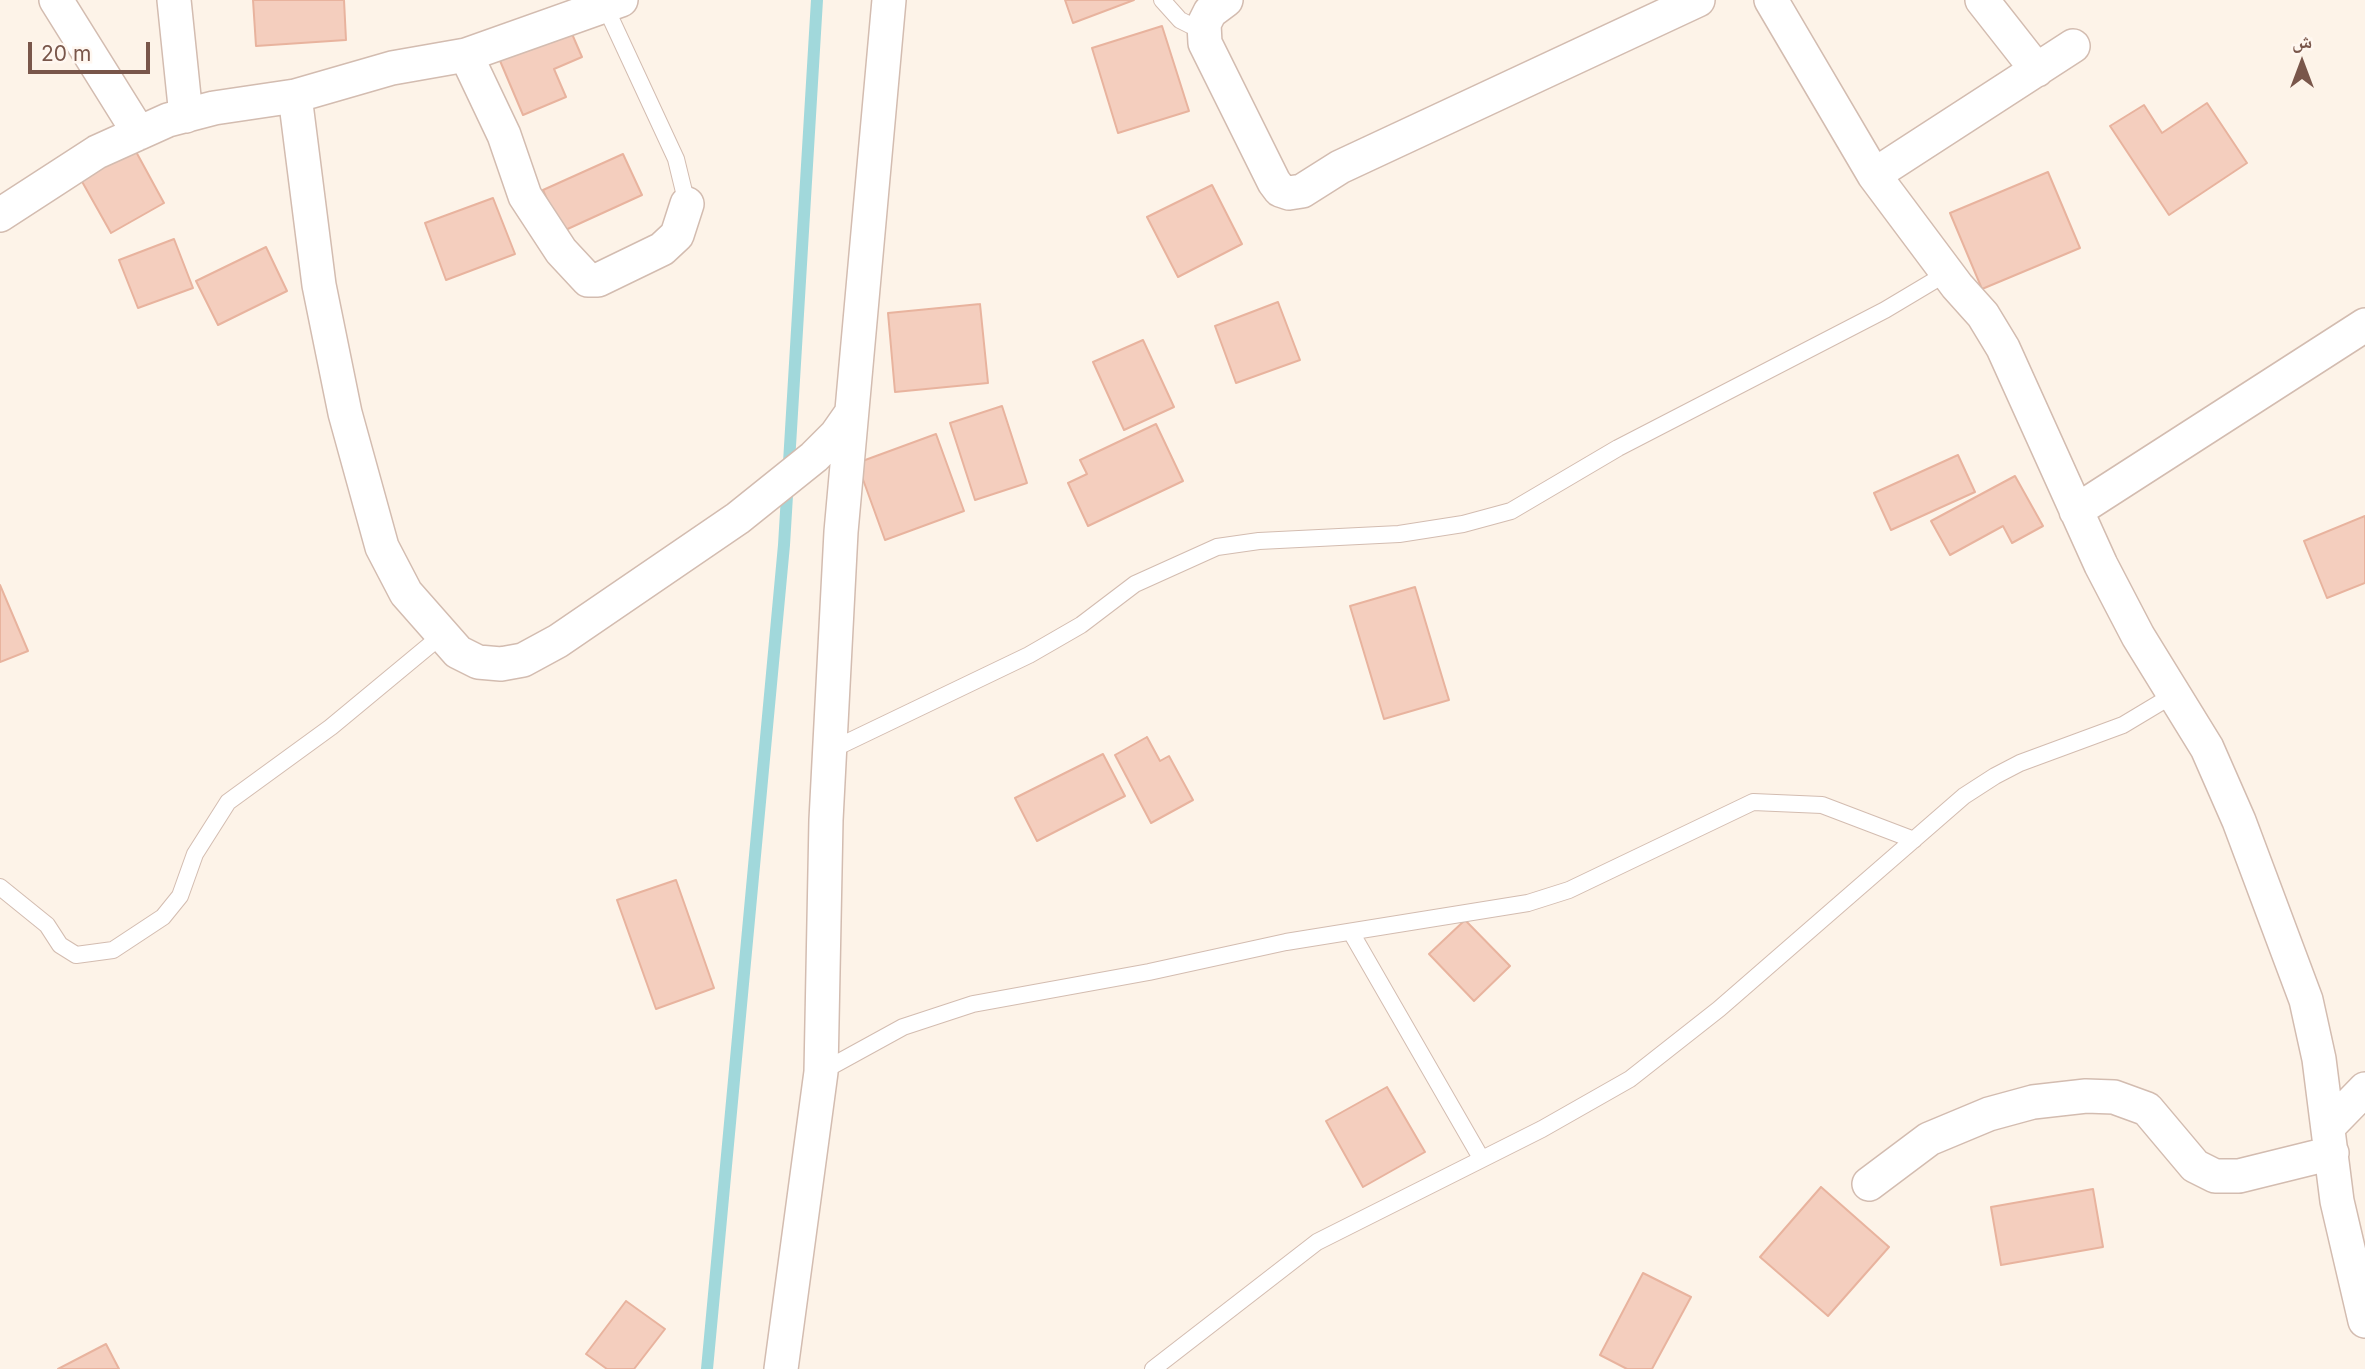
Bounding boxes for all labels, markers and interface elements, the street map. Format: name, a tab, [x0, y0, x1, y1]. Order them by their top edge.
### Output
scale bar	[32, 28, 154, 72]
north arrow	[2267, 28, 2337, 98]
text: ش	[2292, 30, 2312, 53]
text: 20 m	[41, 41, 91, 66]

